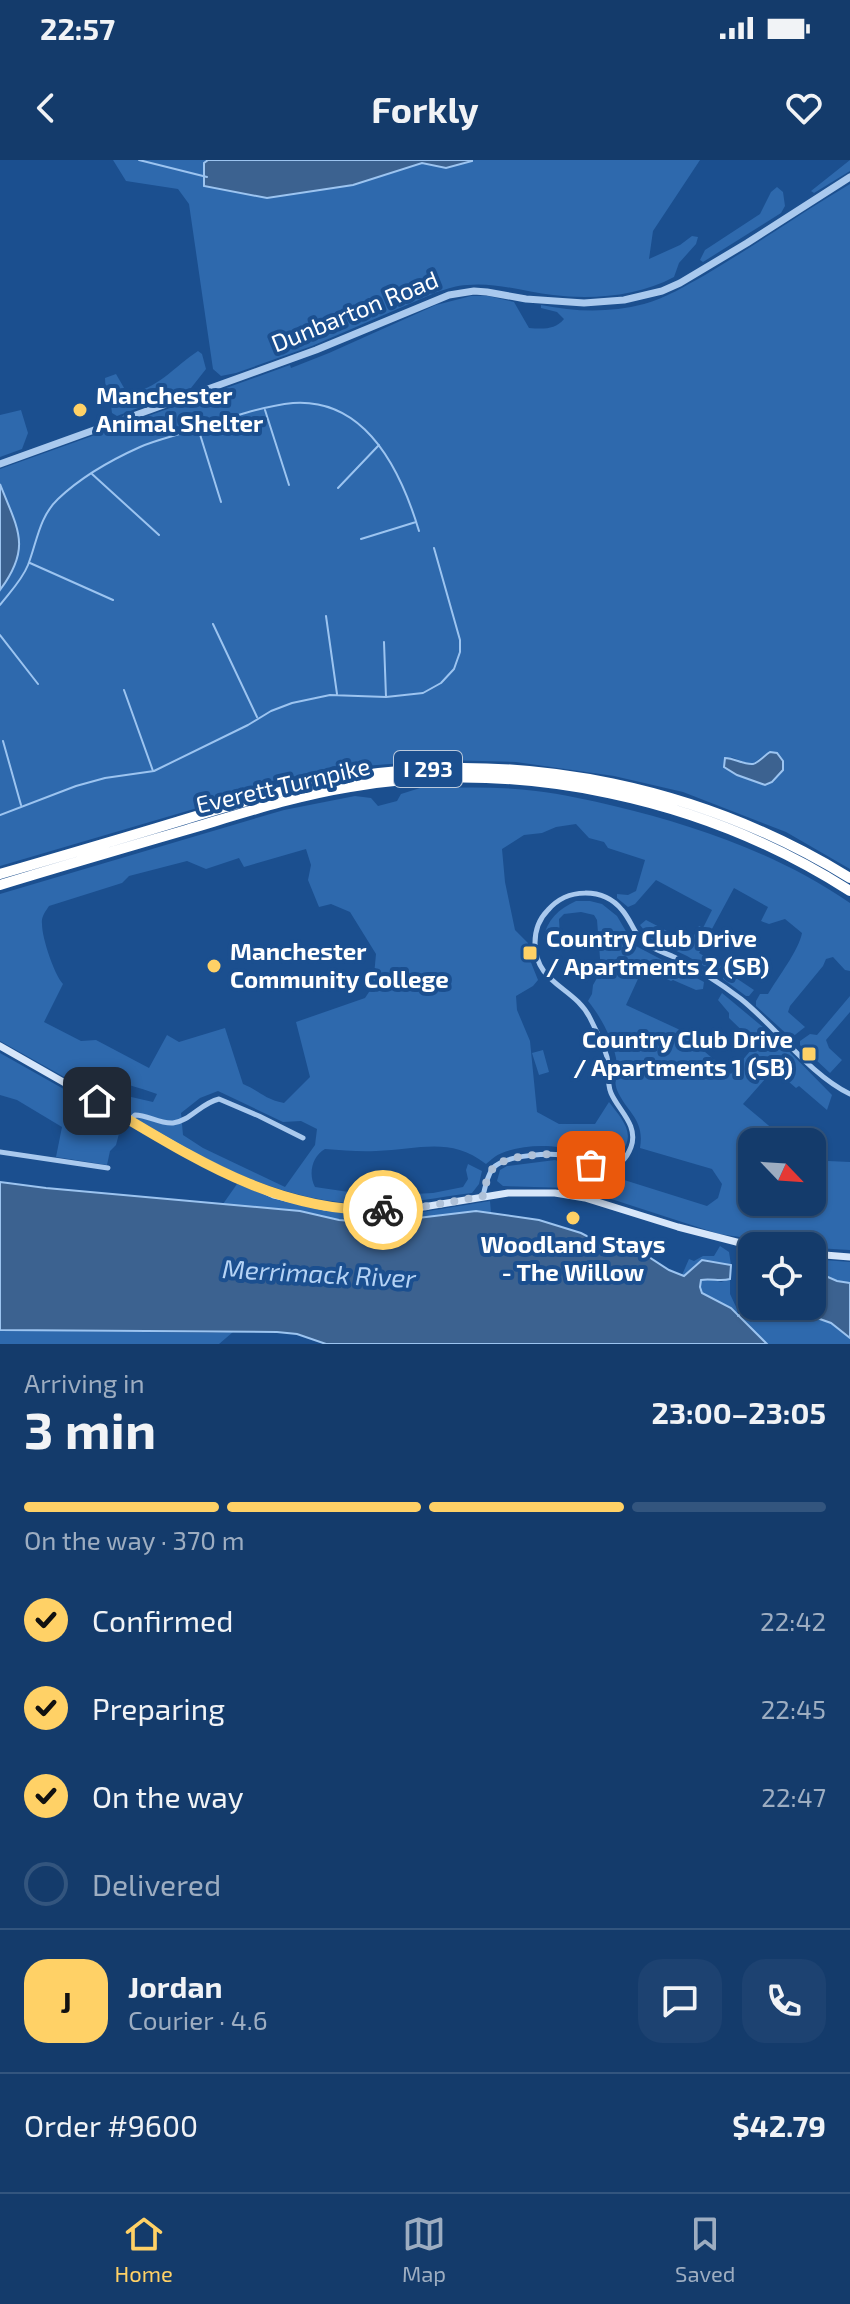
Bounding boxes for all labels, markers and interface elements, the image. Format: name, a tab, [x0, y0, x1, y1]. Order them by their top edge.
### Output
text: 22:57	[40, 10, 115, 46]
icon: back	[24, 86, 68, 130]
icon: heart	[782, 86, 826, 130]
text: Forkly	[371, 87, 479, 130]
street label: Dunbarton Road	[267, 264, 442, 357]
place label: Manchester Animal Shelter	[96, 380, 264, 437]
marker: Manchester Animal Shelter	[71, 401, 89, 419]
street label: Everett Turnpike	[193, 750, 373, 819]
road number: I 293	[394, 751, 462, 787]
place label: Country Club Drive / Apartments 2 (SB)	[546, 923, 769, 980]
place label: Manchester Community College	[230, 936, 449, 993]
marker: Country Club Drive / Apartments 2 (SB)	[521, 944, 539, 962]
marker: Manchester Community College	[205, 957, 223, 975]
place label: Country Club Drive / Apartments 1 (SB)	[573, 1024, 793, 1081]
marker: Country Club Drive / Apartments 1 (SB)	[800, 1045, 818, 1063]
pin	[63, 1067, 131, 1135]
icon: home	[75, 1079, 119, 1123]
north arrow	[738, 1128, 826, 1216]
map controls	[738, 1128, 826, 1320]
pin	[557, 1131, 625, 1199]
icon: bag	[569, 1143, 613, 1187]
courier	[343, 1170, 423, 1250]
icon: bike	[361, 1188, 405, 1232]
marker: Woodland Stays - The Willow	[564, 1209, 582, 1227]
place label: Woodland Stays - The Willow	[481, 1229, 665, 1286]
button: locate	[738, 1232, 826, 1320]
water label: Merrimack River	[221, 1252, 417, 1293]
text: Arriving in	[24, 1367, 145, 1398]
text: 23:00–23:05	[652, 1394, 826, 1430]
text: 3 min	[24, 1397, 156, 1459]
text: On the way · 370 m	[24, 1524, 245, 1555]
icon: check	[24, 1598, 68, 1642]
text: Confirmed	[92, 1602, 233, 1638]
text: 22:42	[760, 1605, 826, 1636]
icon: check	[24, 1686, 68, 1730]
text: Preparing	[92, 1690, 225, 1726]
text: 22:45	[761, 1693, 826, 1724]
icon: check	[24, 1774, 68, 1818]
text: On the way	[92, 1778, 244, 1814]
text: 22:47	[761, 1781, 826, 1812]
text: Delivered	[92, 1866, 221, 1902]
button: chat	[638, 1959, 722, 2043]
button: phone	[742, 1959, 826, 2043]
text: Jordan	[128, 1968, 223, 2004]
text: J	[60, 1983, 72, 2019]
text: Courier · 4.6	[128, 2004, 268, 2035]
text: Order #9600	[24, 2107, 198, 2143]
text: $42.79	[732, 2107, 826, 2143]
tab: Home	[115, 2212, 173, 2286]
tab: Map	[402, 2212, 446, 2286]
tab: Saved	[675, 2212, 735, 2286]

